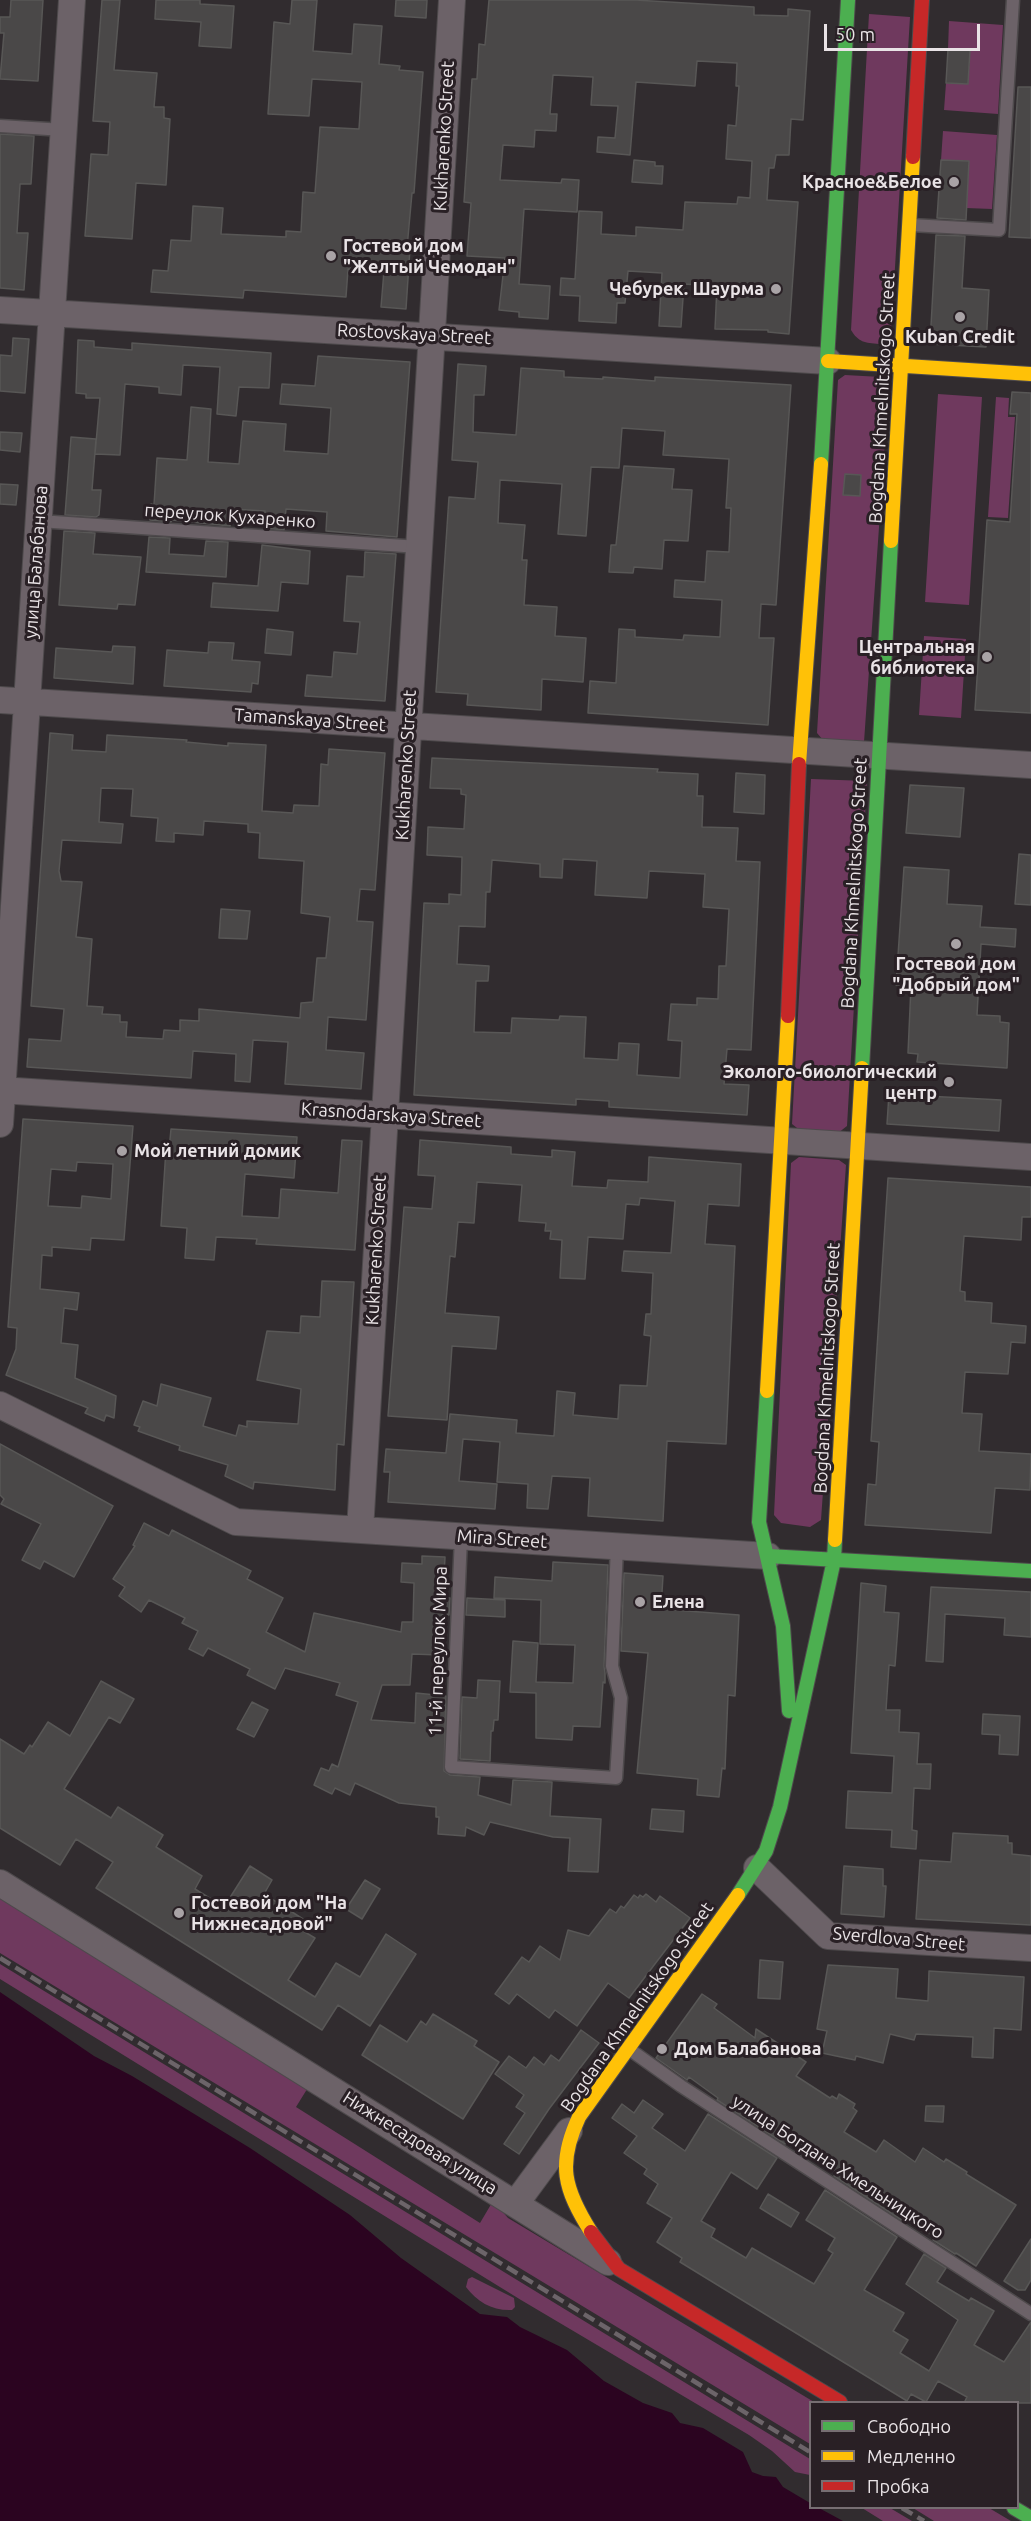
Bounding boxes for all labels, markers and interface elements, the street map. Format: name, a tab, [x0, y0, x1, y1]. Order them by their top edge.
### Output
scale bar	[827, 12, 983, 50]
text: 50 m	[835, 24, 875, 44]
street label: Kukharenko Street	[429, 60, 459, 212]
place label: Красное&Белое	[802, 171, 942, 193]
marker: Красное&Белое	[947, 175, 961, 189]
place label: Гостевой дом "Желтый Чемодан"	[343, 235, 515, 278]
marker: Гостевой дом "Желтый Чемодан"	[324, 249, 338, 263]
street label: Bogdana Khmelnitskogo Street	[865, 272, 899, 524]
place label: Чебурек. Шаурма	[610, 278, 764, 300]
marker: Чебурек. Шаурма	[769, 282, 783, 296]
marker: Kuban Credit	[953, 310, 967, 324]
street label: Rostovskaya Street	[336, 319, 492, 349]
place label: Kuban Credit	[905, 326, 1015, 348]
street label: улица Балабанова	[20, 485, 52, 639]
street label: переулок Кухаренко	[144, 499, 316, 533]
place label: Центральная библиотека	[859, 636, 975, 678]
marker: Центральная библиотека	[980, 650, 994, 664]
street label: Kukharenko Street	[391, 689, 421, 841]
street label: Tamanskaya Street	[233, 704, 387, 736]
street label: Bogdana Khmelnitskogo Street	[837, 757, 871, 1009]
marker: Гостевой дом "Добрый дом"	[949, 937, 963, 951]
place label: Гостевой дом "Добрый дом"	[892, 953, 1020, 996]
place label: Эколого-биологический центр	[722, 1061, 937, 1104]
marker: Эколого-биологический центр	[942, 1075, 956, 1089]
street label: Krasnodarskaya Street	[300, 1098, 482, 1132]
place label: Мой летний домик	[134, 1140, 301, 1162]
marker: Мой летний домик	[115, 1144, 129, 1158]
street label: Kukharenko Street	[361, 1174, 391, 1326]
street label: Bogdana Khmelnitskogo Street	[810, 1242, 844, 1494]
street label: Mira Street	[456, 1525, 548, 1553]
street label: 11-й переулок Мира	[424, 1566, 452, 1736]
place label: Елена	[652, 1591, 705, 1613]
marker: Елена	[633, 1595, 647, 1609]
place label: Гостевой дом "На Нижнесадовой"	[191, 1892, 347, 1934]
street label: Bogdana Khmelnitskogo Street	[556, 1898, 718, 2116]
marker: Гостевой дом "На Нижнесадовой"	[172, 1906, 186, 1920]
street label: Sverdlova Street	[832, 1922, 966, 1956]
place label: Дом Балабанова	[674, 2038, 821, 2060]
marker: Дом Балабанова	[655, 2042, 669, 2056]
street label: Нижнесадовая улица	[339, 2087, 501, 2199]
street label: улица Богдана Хмельницкого	[728, 2090, 948, 2244]
legend	[809, 2401, 1019, 2509]
text: Свободно	[867, 2416, 951, 2436]
text: Медленно	[867, 2446, 956, 2466]
text: Пробка	[867, 2476, 930, 2496]

